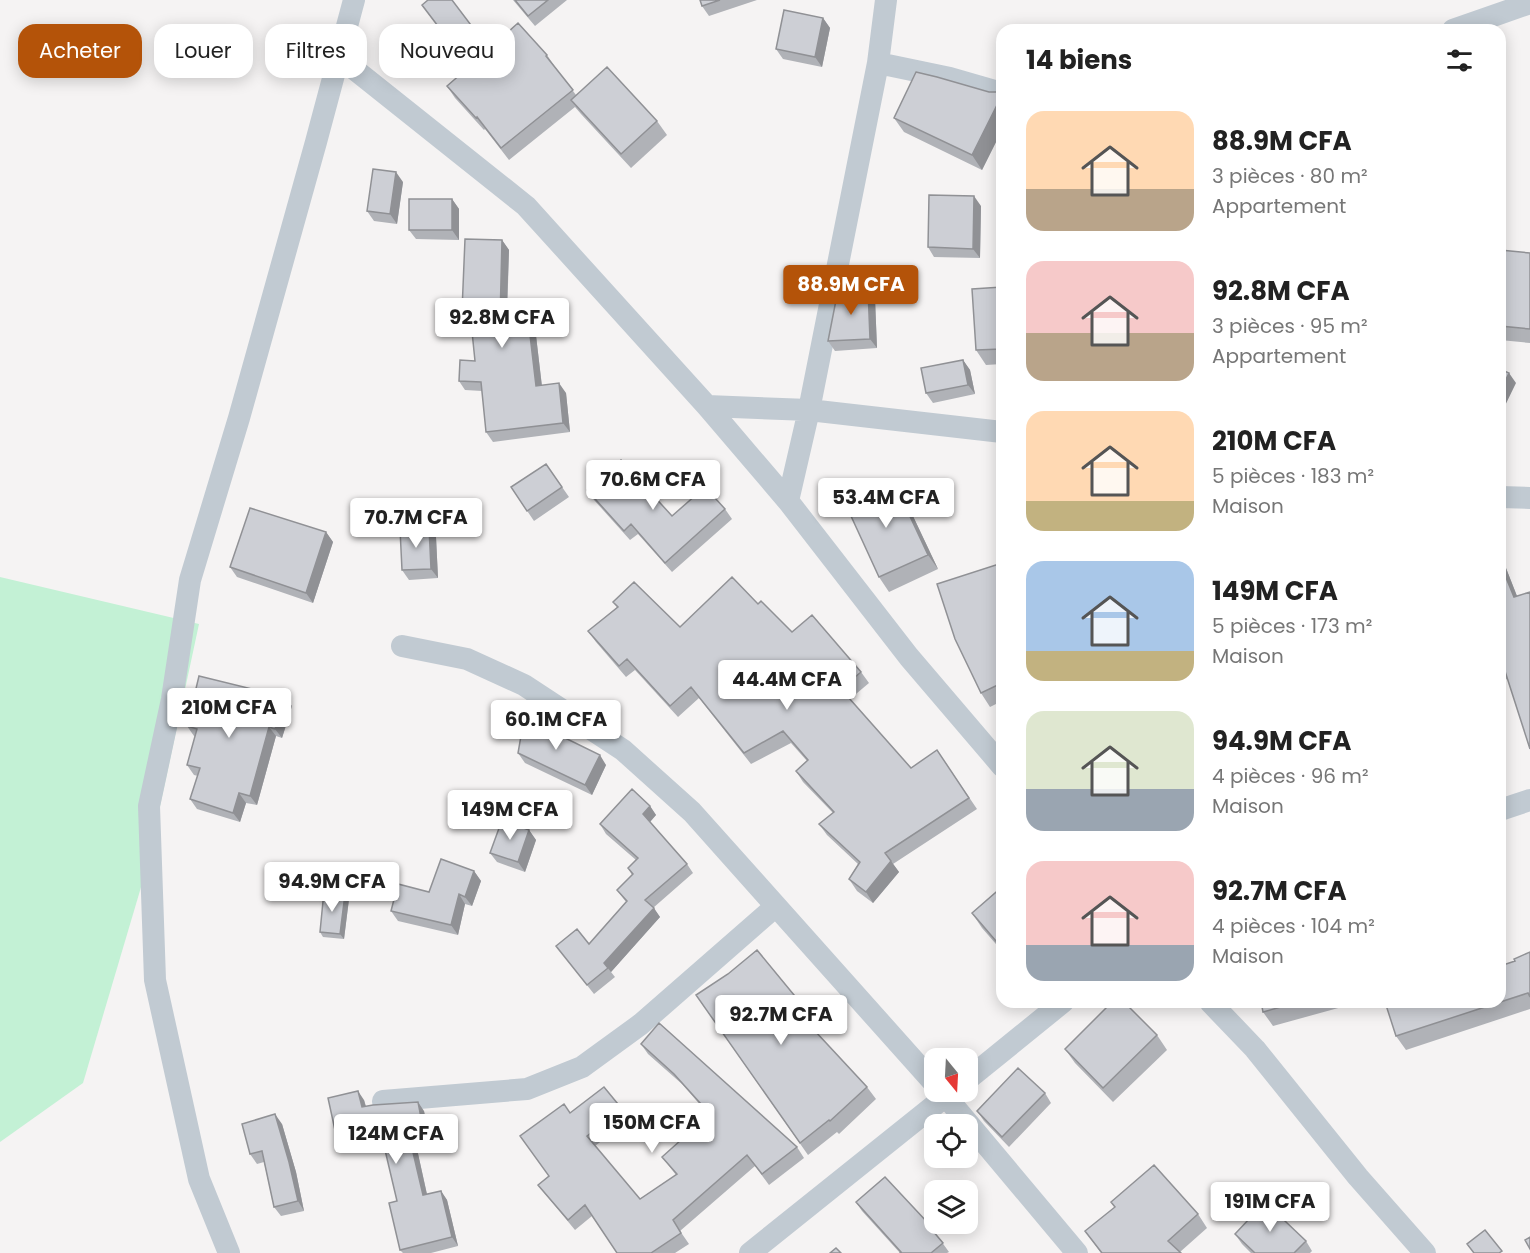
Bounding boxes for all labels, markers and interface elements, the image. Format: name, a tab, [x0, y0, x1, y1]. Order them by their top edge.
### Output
chip: Acheter	[18, 24, 142, 78]
chip: Louer	[154, 24, 253, 78]
chip: Filtres	[265, 24, 367, 78]
chip: Nouveau	[379, 24, 515, 78]
text: 14 biens	[1026, 42, 1132, 78]
icon: filters	[1443, 44, 1476, 77]
text: 88.9M CFA	[1212, 123, 1352, 159]
icon: home	[1074, 135, 1146, 207]
text: 3 pièces · 80 m²	[1212, 162, 1368, 190]
text: Appartement	[1212, 192, 1346, 220]
pin: 88.9M CFA	[782, 265, 920, 316]
text: 88.9M CFA	[797, 270, 905, 298]
text: 92.8M CFA	[1212, 273, 1350, 309]
icon: home	[1074, 285, 1146, 357]
pin: 92.8M CFA	[433, 298, 571, 349]
text: 92.8M CFA	[449, 303, 555, 331]
text: 3 pièces · 95 m²	[1212, 312, 1368, 340]
text: Appartement	[1212, 342, 1346, 370]
text: 210M CFA	[1212, 423, 1336, 459]
icon: home	[1074, 435, 1146, 507]
pin: 70.6M CFA	[584, 460, 722, 511]
text: 5 pièces · 183 m²	[1212, 462, 1374, 490]
text: 70.6M CFA	[600, 465, 706, 493]
pin: 53.4M CFA	[817, 478, 955, 529]
text: 53.4M CFA	[832, 483, 940, 511]
text: Maison	[1212, 492, 1284, 520]
pin: 70.7M CFA	[347, 498, 485, 549]
text: 70.7M CFA	[364, 503, 468, 531]
text: 149M CFA	[1212, 573, 1338, 609]
icon: home	[1074, 585, 1146, 657]
text: 5 pièces · 173 m²	[1212, 612, 1372, 640]
text: Maison	[1212, 642, 1284, 670]
pin: 44.4M CFA	[718, 660, 856, 711]
text: 44.4M CFA	[732, 665, 842, 693]
pin: 210M CFA	[167, 688, 291, 739]
text: 210M CFA	[181, 693, 277, 721]
pin: 60.1M CFA	[487, 700, 625, 751]
text: 60.1M CFA	[505, 705, 607, 733]
text: 94.9M CFA	[1212, 723, 1352, 759]
icon: home	[1074, 735, 1146, 807]
text: 4 pièces · 96 m²	[1212, 762, 1369, 790]
pin: 149M CFA	[448, 790, 572, 841]
text: Maison	[1212, 792, 1284, 820]
text: 149M CFA	[462, 795, 558, 823]
pin: 94.9M CFA	[263, 862, 401, 913]
text: 94.9M CFA	[278, 867, 386, 895]
text: 92.7M CFA	[1212, 873, 1347, 909]
icon: home	[1074, 885, 1146, 957]
text: 4 pièces · 104 m²	[1212, 912, 1375, 940]
text: Maison	[1212, 942, 1284, 970]
pin: 92.7M CFA	[712, 995, 850, 1046]
text: 92.7M CFA	[729, 1000, 833, 1028]
north arrow	[924, 1048, 978, 1102]
map controls	[924, 1048, 978, 1234]
pin: 150M CFA	[590, 1103, 714, 1154]
text: 150M CFA	[603, 1108, 701, 1136]
pin: 124M CFA	[334, 1114, 458, 1165]
button: locate	[924, 1114, 978, 1168]
text: 124M CFA	[348, 1119, 444, 1147]
button: layers	[924, 1180, 978, 1234]
pin: 191M CFA	[1208, 1182, 1332, 1233]
text: 191M CFA	[1225, 1187, 1315, 1215]

